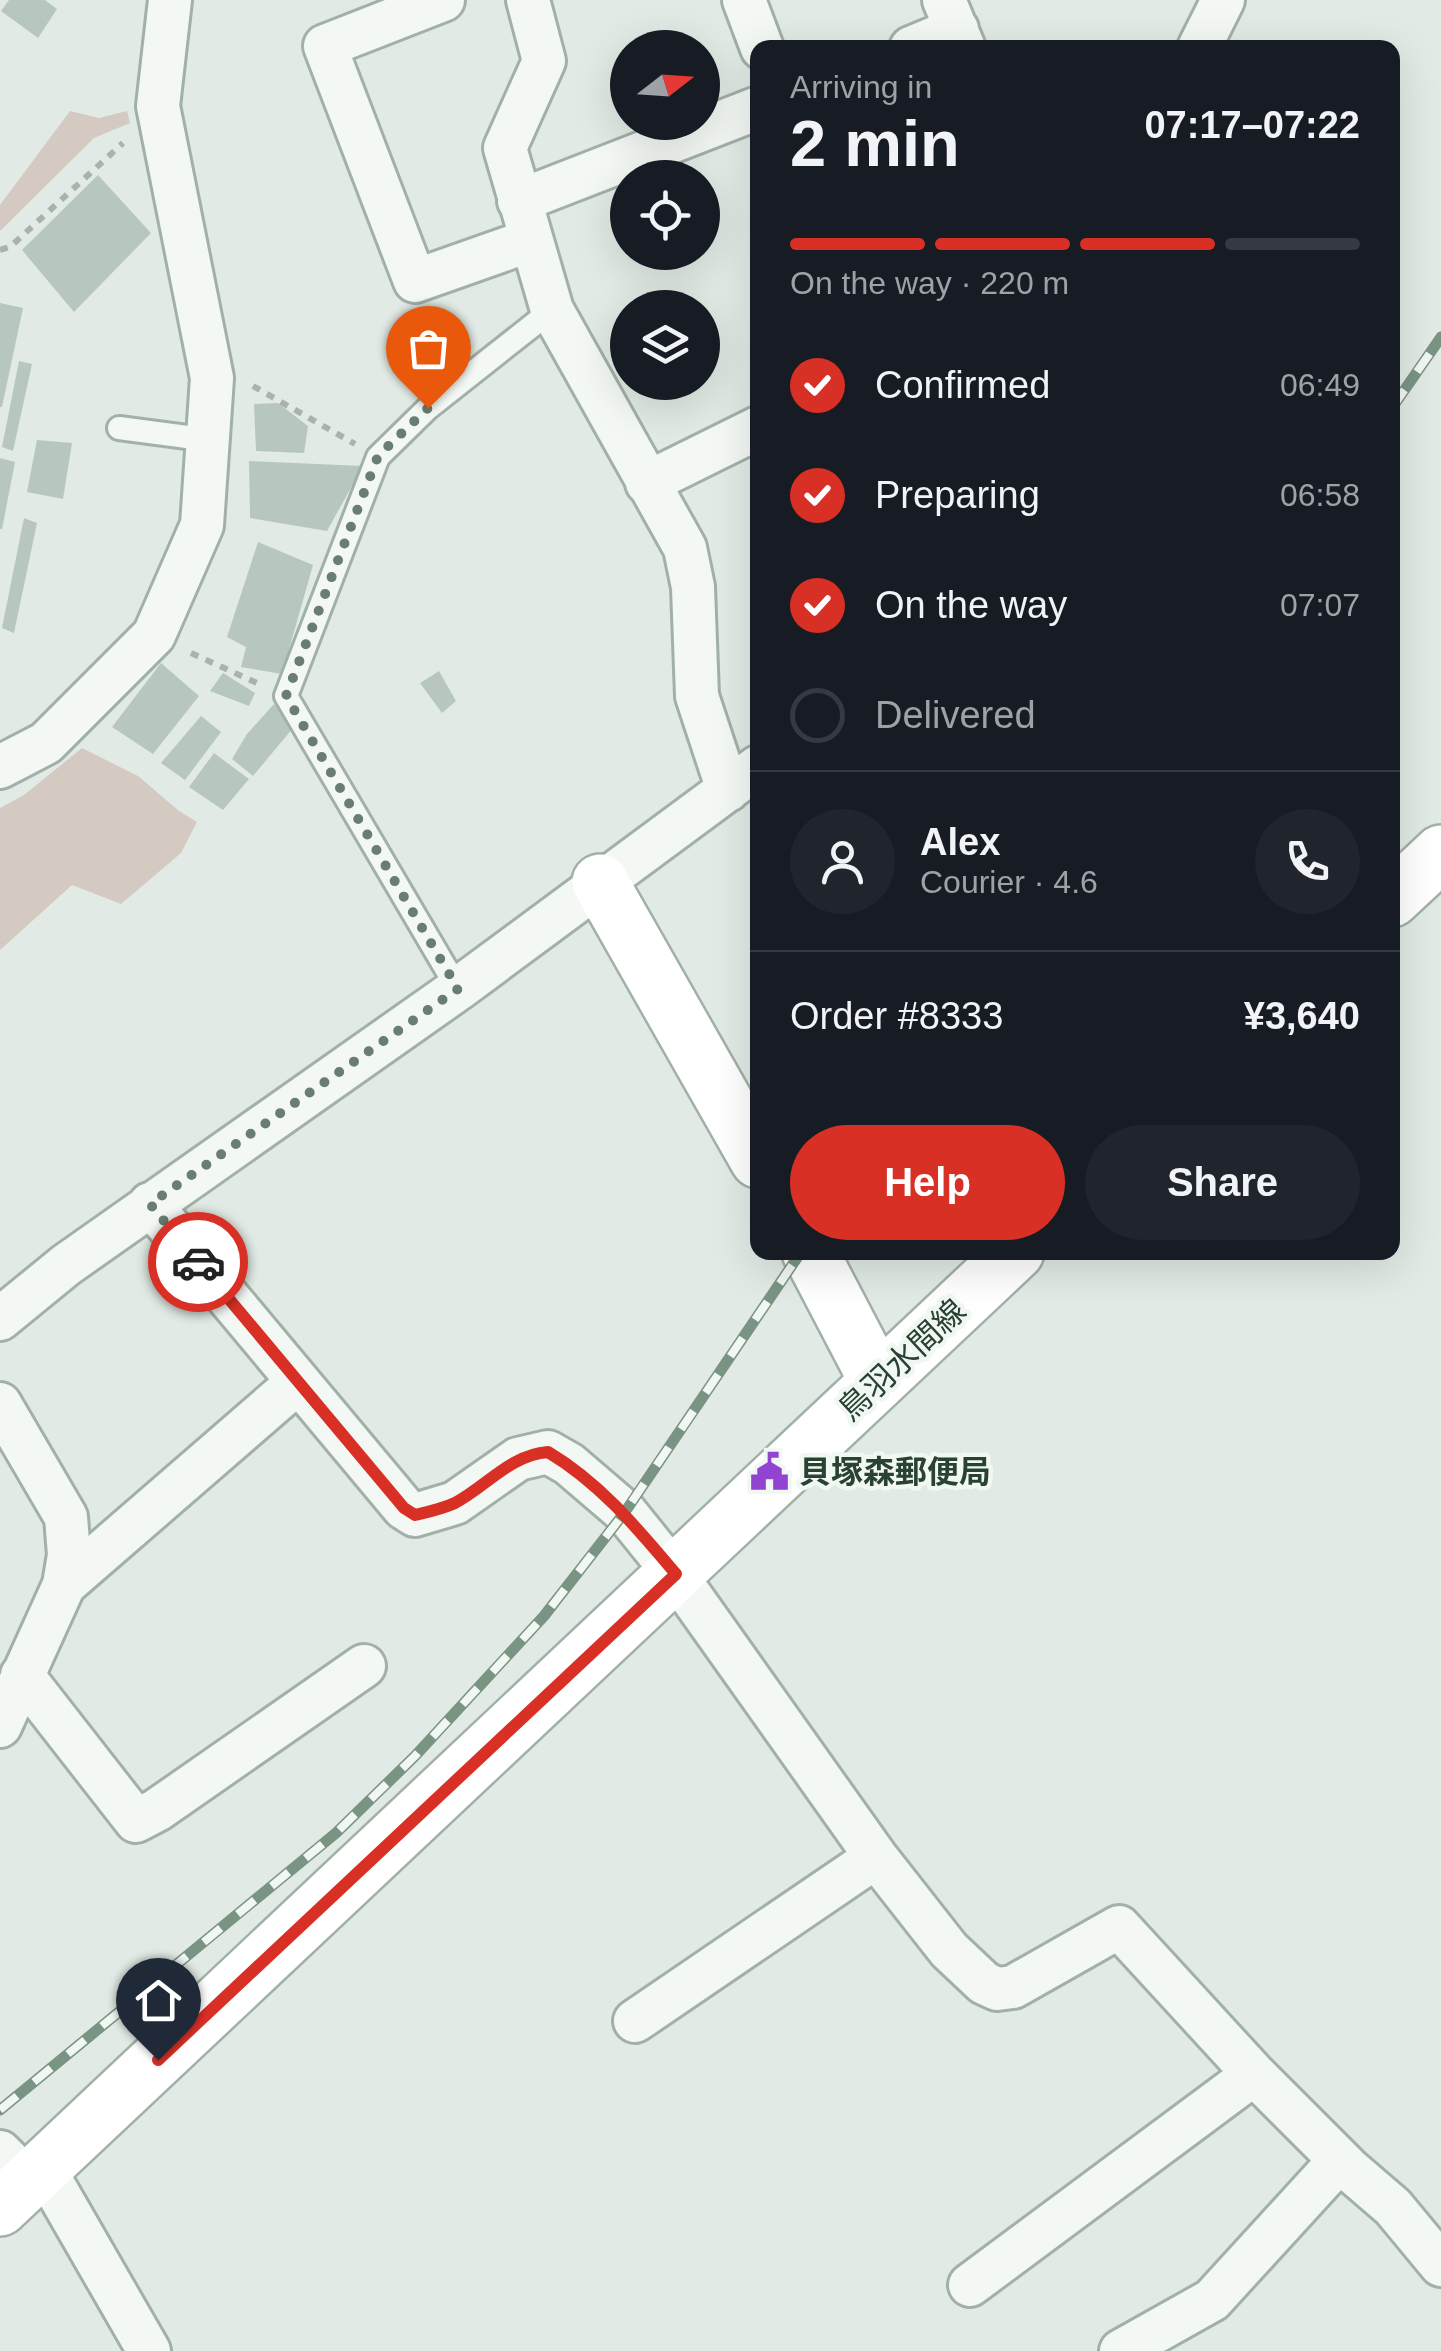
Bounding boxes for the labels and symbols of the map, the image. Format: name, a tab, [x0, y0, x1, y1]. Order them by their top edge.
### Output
north arrow	[610, 30, 720, 140]
pin	[386, 306, 471, 409]
courier	[148, 1212, 248, 1312]
street label: 鳥羽水間線	[831, 1292, 973, 1428]
public building icon: 貝塚森郵便局	[748, 1451, 790, 1493]
place label: 貝塚森郵便局	[799, 1454, 991, 1490]
pin	[116, 1958, 201, 2061]

